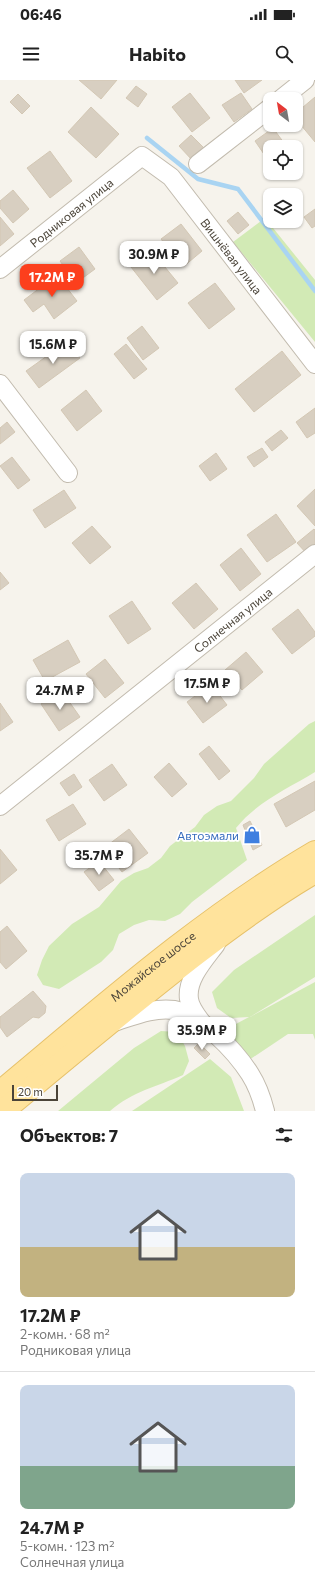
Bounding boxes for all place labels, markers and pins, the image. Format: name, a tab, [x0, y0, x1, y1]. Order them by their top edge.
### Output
pin: 30.9M ₽	[117, 241, 191, 275]
pin: 17.2M ₽	[15, 264, 89, 298]
pin: 15.6M ₽	[16, 331, 90, 365]
pin: 17.5M ₽	[170, 670, 244, 704]
pin: 24.7M ₽	[23, 677, 97, 711]
shop icon: Автоэмали	[242, 825, 262, 845]
place label: Автоэмали	[177, 828, 239, 842]
pin: 35.7M ₽	[62, 842, 136, 876]
pin: 35.9M ₽	[165, 1017, 239, 1051]

